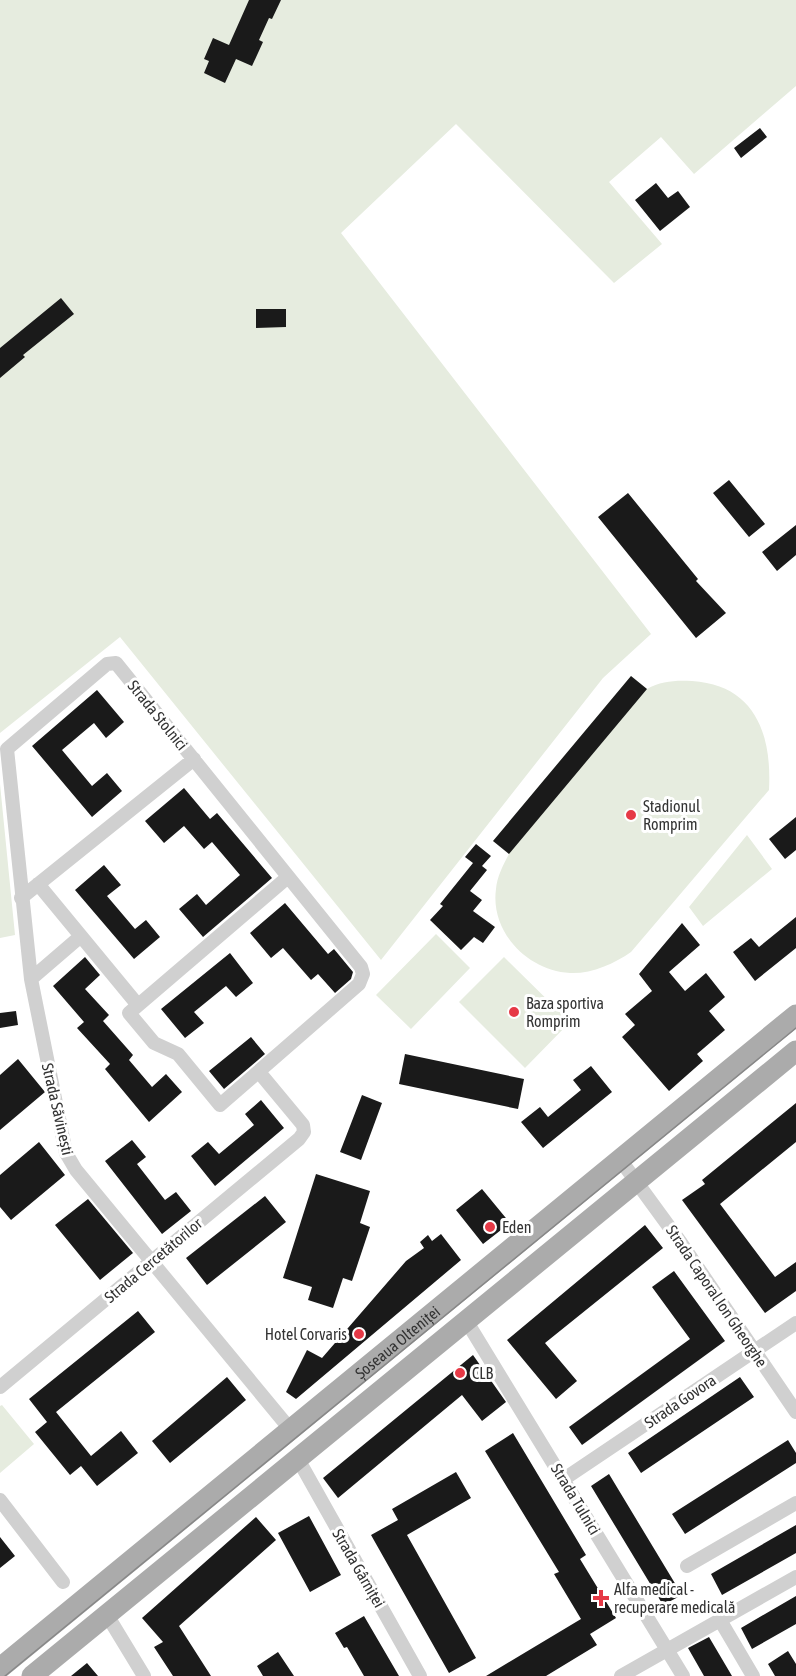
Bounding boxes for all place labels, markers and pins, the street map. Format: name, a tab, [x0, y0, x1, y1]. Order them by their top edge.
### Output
place label: Stadionul Romprim	[643, 797, 701, 834]
marker: Stadionul Romprim	[624, 808, 638, 822]
place label: Baza sportiva Romprim	[526, 994, 604, 1031]
marker: Baza sportiva Romprim	[507, 1005, 521, 1019]
place label: Eden	[502, 1218, 531, 1236]
marker: Eden	[483, 1220, 497, 1234]
place label: Hotel Corvaris	[265, 1325, 347, 1343]
marker: Hotel Corvaris	[352, 1327, 366, 1341]
place label: CLB	[472, 1364, 493, 1382]
marker: CLB	[453, 1366, 467, 1380]
place label: Alfa medical - recuperare medicală	[614, 1580, 735, 1617]
marker: Alfa medical - recuperare medicală	[592, 1589, 610, 1607]

